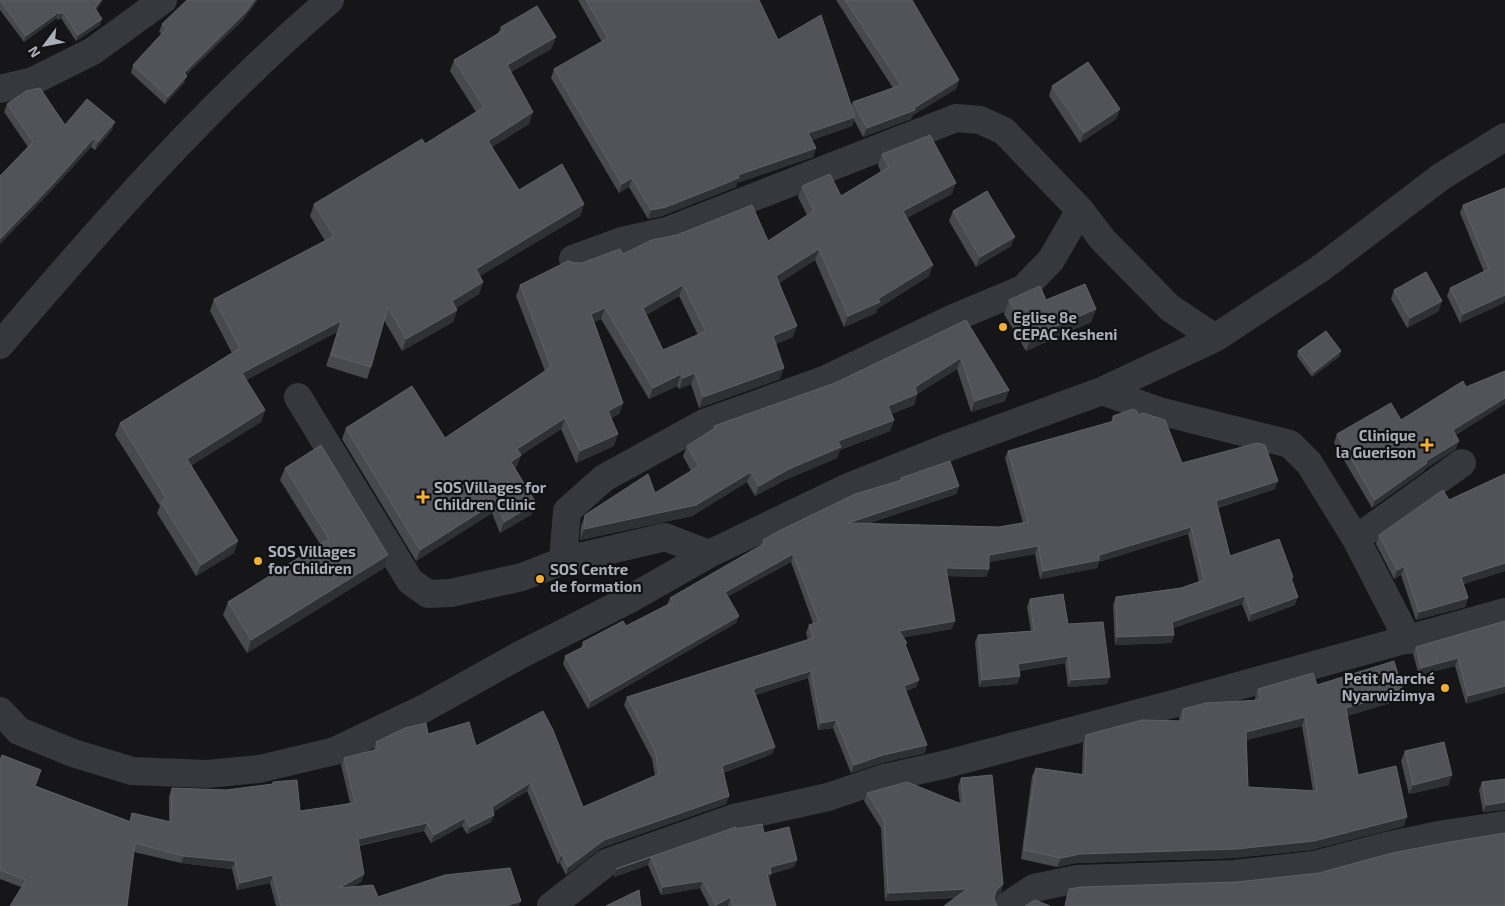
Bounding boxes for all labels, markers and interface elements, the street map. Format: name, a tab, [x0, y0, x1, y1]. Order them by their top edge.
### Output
north arrow	[20, 20, 70, 70]
text: N	[24, 43, 43, 61]
place label: Eglise 8e CEPAC Kesheni	[1013, 308, 1117, 343]
marker: Eglise 8e CEPAC Kesheni	[997, 321, 1009, 333]
place label: Clinique la Guerison	[1336, 426, 1416, 461]
marker: Clinique la Guerison	[1420, 438, 1434, 452]
place label: SOS Villages for Children Clinic	[434, 478, 547, 513]
marker: SOS Villages for Children Clinic	[416, 490, 430, 504]
place label: SOS Villages for Children	[268, 542, 356, 577]
marker: SOS Villages for Children	[252, 555, 264, 567]
place label: SOS Centre de formation	[550, 560, 642, 595]
marker: SOS Centre de formation	[534, 573, 546, 585]
place label: Petit Marché Nyarwizimya	[1342, 669, 1435, 705]
marker: Petit Marché Nyarwizimya	[1439, 682, 1451, 694]

